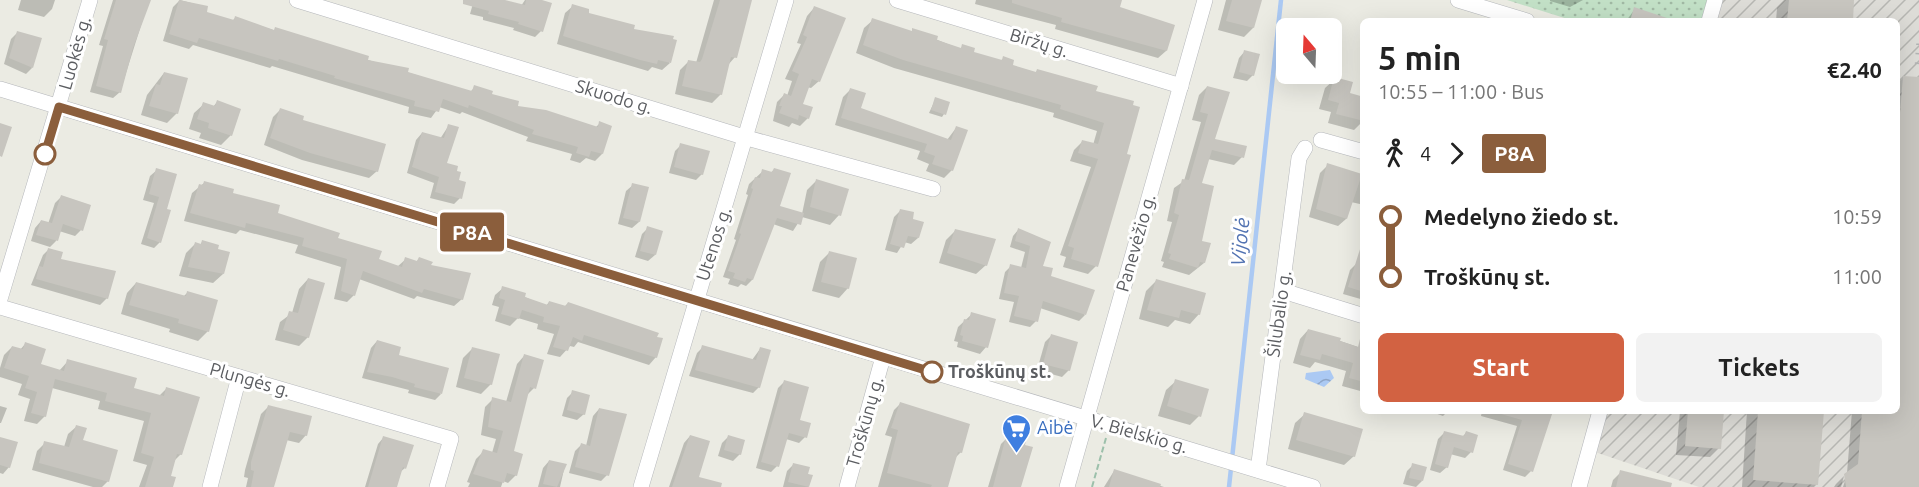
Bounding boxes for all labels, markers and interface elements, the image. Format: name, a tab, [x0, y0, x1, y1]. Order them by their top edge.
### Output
street label: Luokės g.	[54, 14, 94, 92]
north arrow	[1276, 18, 1342, 84]
map controls	[1276, 18, 1342, 84]
street label: Biržų g.	[1008, 24, 1071, 60]
text: 5 min	[1378, 39, 1461, 76]
text: €2.40	[1827, 57, 1882, 82]
street label: Skuodo g.	[573, 75, 655, 117]
text: 10:55 – 11:00 · Bus	[1378, 80, 1544, 103]
icon: walk	[1378, 137, 1411, 170]
icon: forward	[1440, 137, 1473, 170]
text: P8A	[1494, 141, 1534, 165]
text: 4	[1420, 142, 1431, 165]
unlabelled marker	[34, 143, 56, 165]
street label: Panevėžio g.	[1112, 191, 1159, 294]
street label: Utenos g.	[692, 204, 734, 283]
text: Medelyno žiedo st.	[1424, 204, 1618, 229]
text: 10:59	[1832, 205, 1882, 228]
line badge: P8A	[438, 212, 506, 252]
water label: Vijolė	[1226, 217, 1253, 267]
text: P8A	[452, 220, 492, 244]
text: Troškūnų st.	[1424, 264, 1550, 289]
text: 11:00	[1832, 265, 1882, 288]
street label: Šilubalio g.	[1261, 269, 1294, 358]
button: Start	[1378, 333, 1624, 402]
button: Tickets	[1636, 333, 1882, 402]
street label: Plungės g.	[208, 358, 293, 400]
marker: Troškūnų st.	[921, 361, 943, 383]
place label: Troškūnų st.	[948, 361, 1051, 382]
street label: Troškūnų g.	[842, 374, 887, 469]
street label: V. Bielskio g.	[1088, 410, 1190, 456]
supermarket icon: Aibė	[1000, 412, 1032, 454]
place label: Aibė	[1037, 417, 1074, 437]

